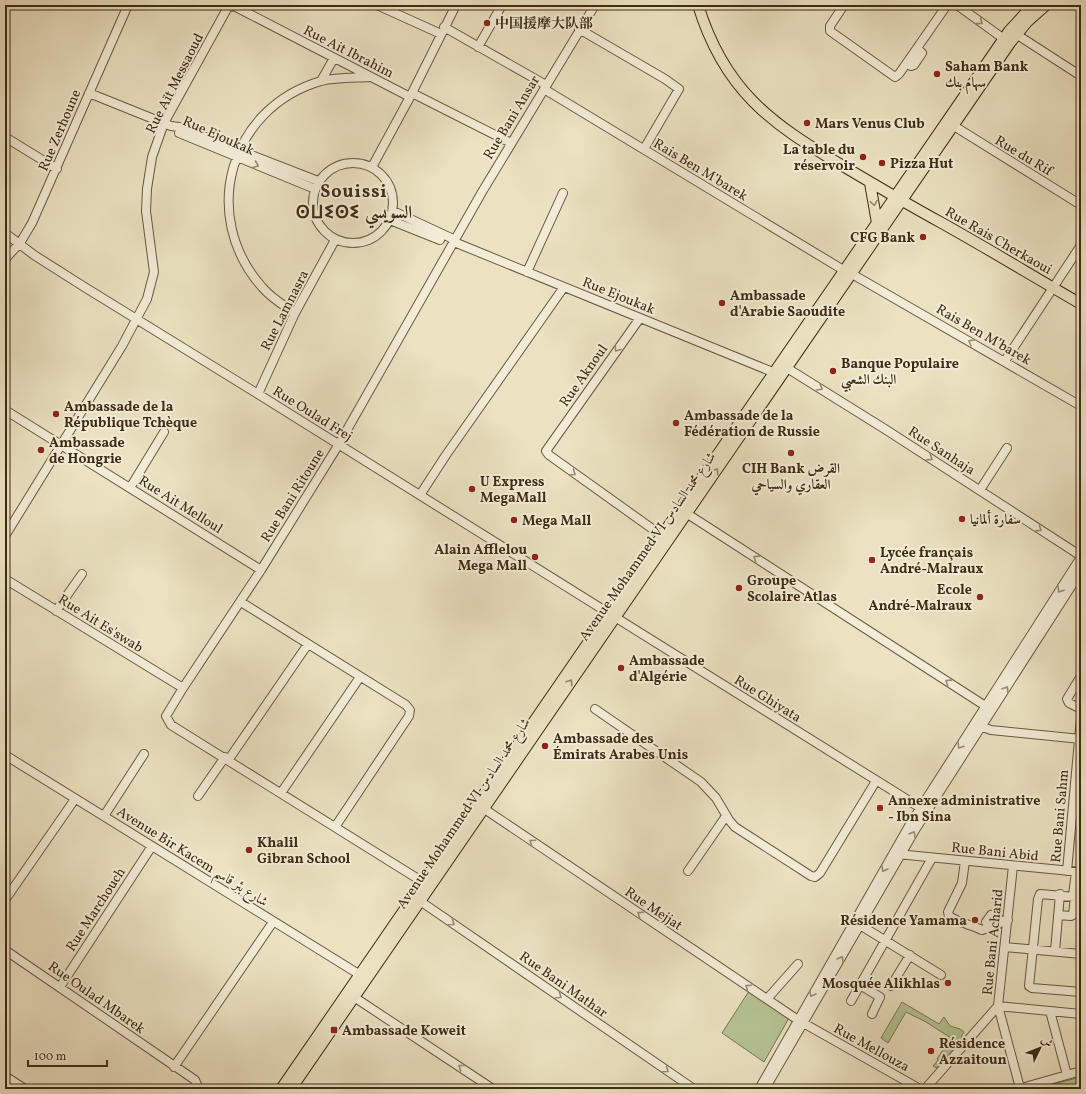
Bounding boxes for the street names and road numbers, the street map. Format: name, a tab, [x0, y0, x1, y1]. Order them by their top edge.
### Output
street label: Rue Ait Ibrahim	[300, 21, 397, 83]
street label: Rue Aït Messaoud	[142, 30, 209, 137]
street label: Rue Bani Ansar	[480, 72, 545, 163]
street label: Rue Zerhoune	[35, 87, 86, 174]
street label: Rue Ejoukak	[179, 112, 258, 161]
street label: Rue du Rif	[991, 132, 1057, 182]
street label: Rais Ben M’barek	[649, 135, 751, 206]
street label: Rue Rais Cherkaoui	[941, 203, 1055, 280]
street label: Rue Lamnasra	[257, 267, 314, 354]
street label: Rue Ejoukak	[579, 273, 658, 320]
street label: Rais Ben M’barek	[932, 300, 1035, 370]
street label: Rue Aknoul	[556, 341, 613, 411]
street label: Rue Oulad Frej	[269, 382, 356, 446]
street label: Rue Sanhaja	[904, 423, 978, 480]
street label: Rue Bani Ritoune	[257, 445, 330, 546]
street label: Avenue Mohammed VI شارع محمد السادس	[575, 449, 722, 646]
street label: Rue Ait Melloul	[134, 472, 226, 539]
street label: Rue Ait Es'swab	[54, 591, 147, 658]
street label: Rue Ghiyata	[730, 671, 804, 727]
street label: Avenue Mohammed VI شارع محمد السادس	[393, 715, 536, 914]
street label: Rue Bani Sahm	[1047, 769, 1074, 863]
street label: Avenue Bir Kacem شارع بئر قاسم	[111, 803, 272, 914]
street label: Rue Bani Abid	[950, 838, 1039, 867]
street label: Rue Marchouch	[62, 864, 131, 956]
street label: Rue Mejjat	[621, 883, 686, 936]
street label: Rue Bani Acharid	[978, 888, 1009, 996]
street label: Rue Bani Mathar	[515, 948, 611, 1023]
street label: Rue Oulad Mbarek	[44, 958, 149, 1039]
street label: Rue Mellouza	[830, 1020, 913, 1077]

